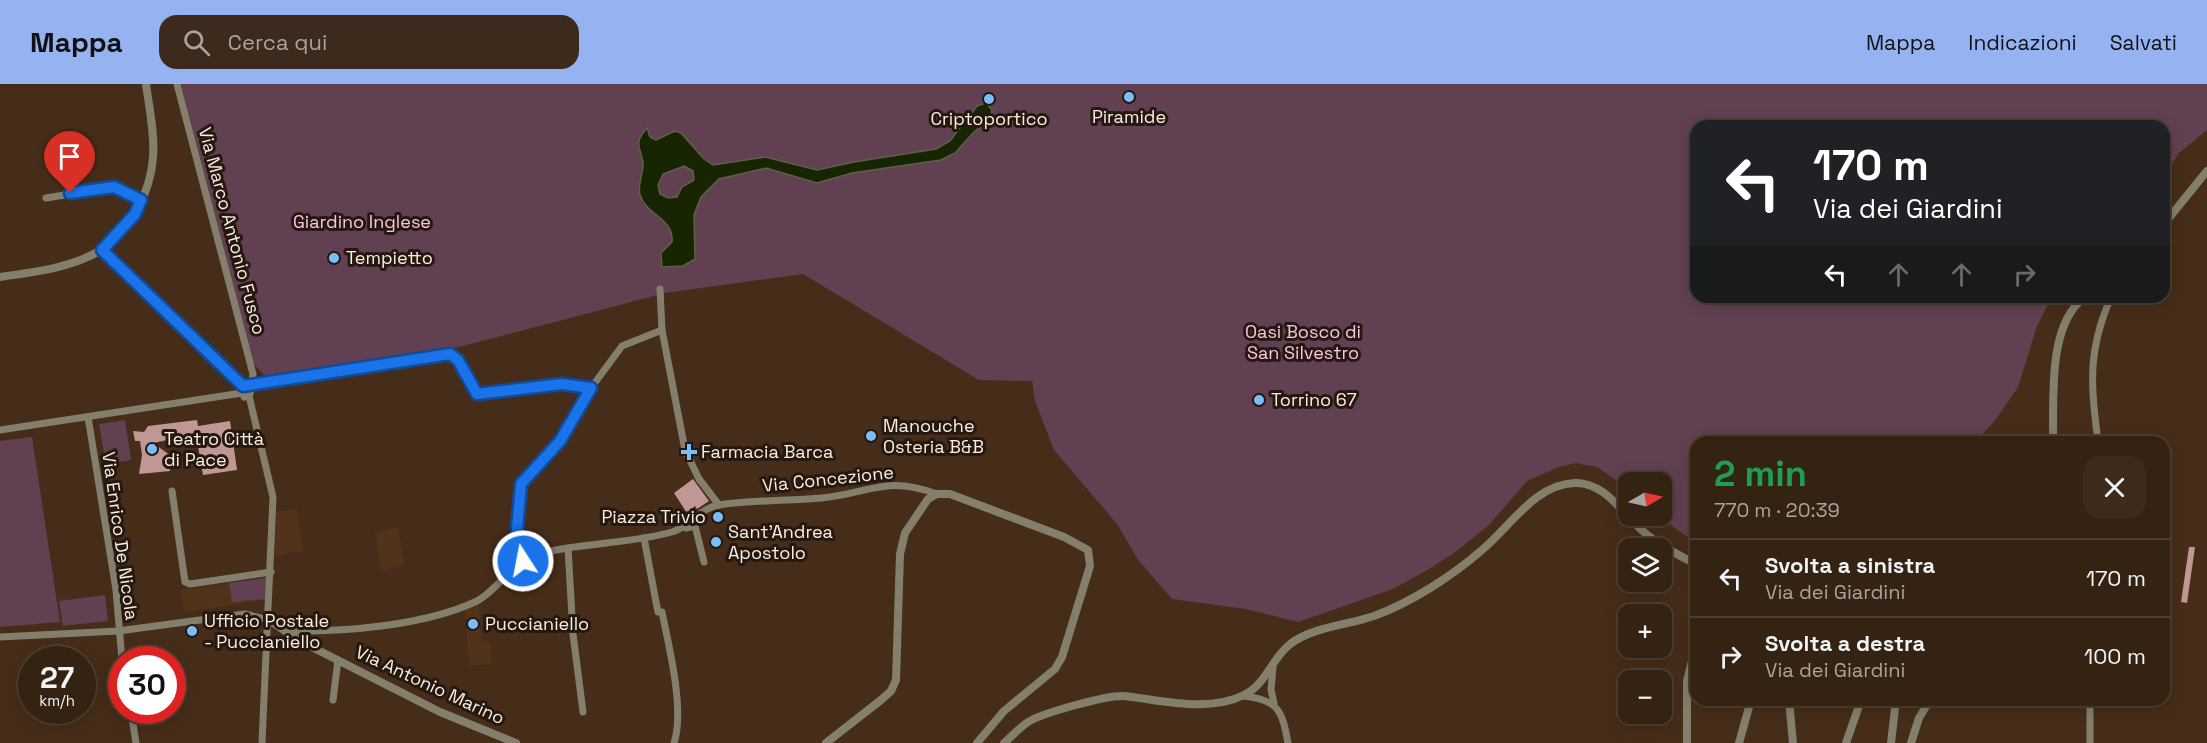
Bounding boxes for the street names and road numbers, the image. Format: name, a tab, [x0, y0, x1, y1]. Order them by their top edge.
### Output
street label: Via Marco Antonio Fusco	[194, 125, 271, 337]
street label: Via Enrico De Nicola	[97, 450, 144, 622]
street label: Via Concezione	[761, 460, 895, 497]
street label: Via Antonio Marino	[352, 640, 508, 729]

